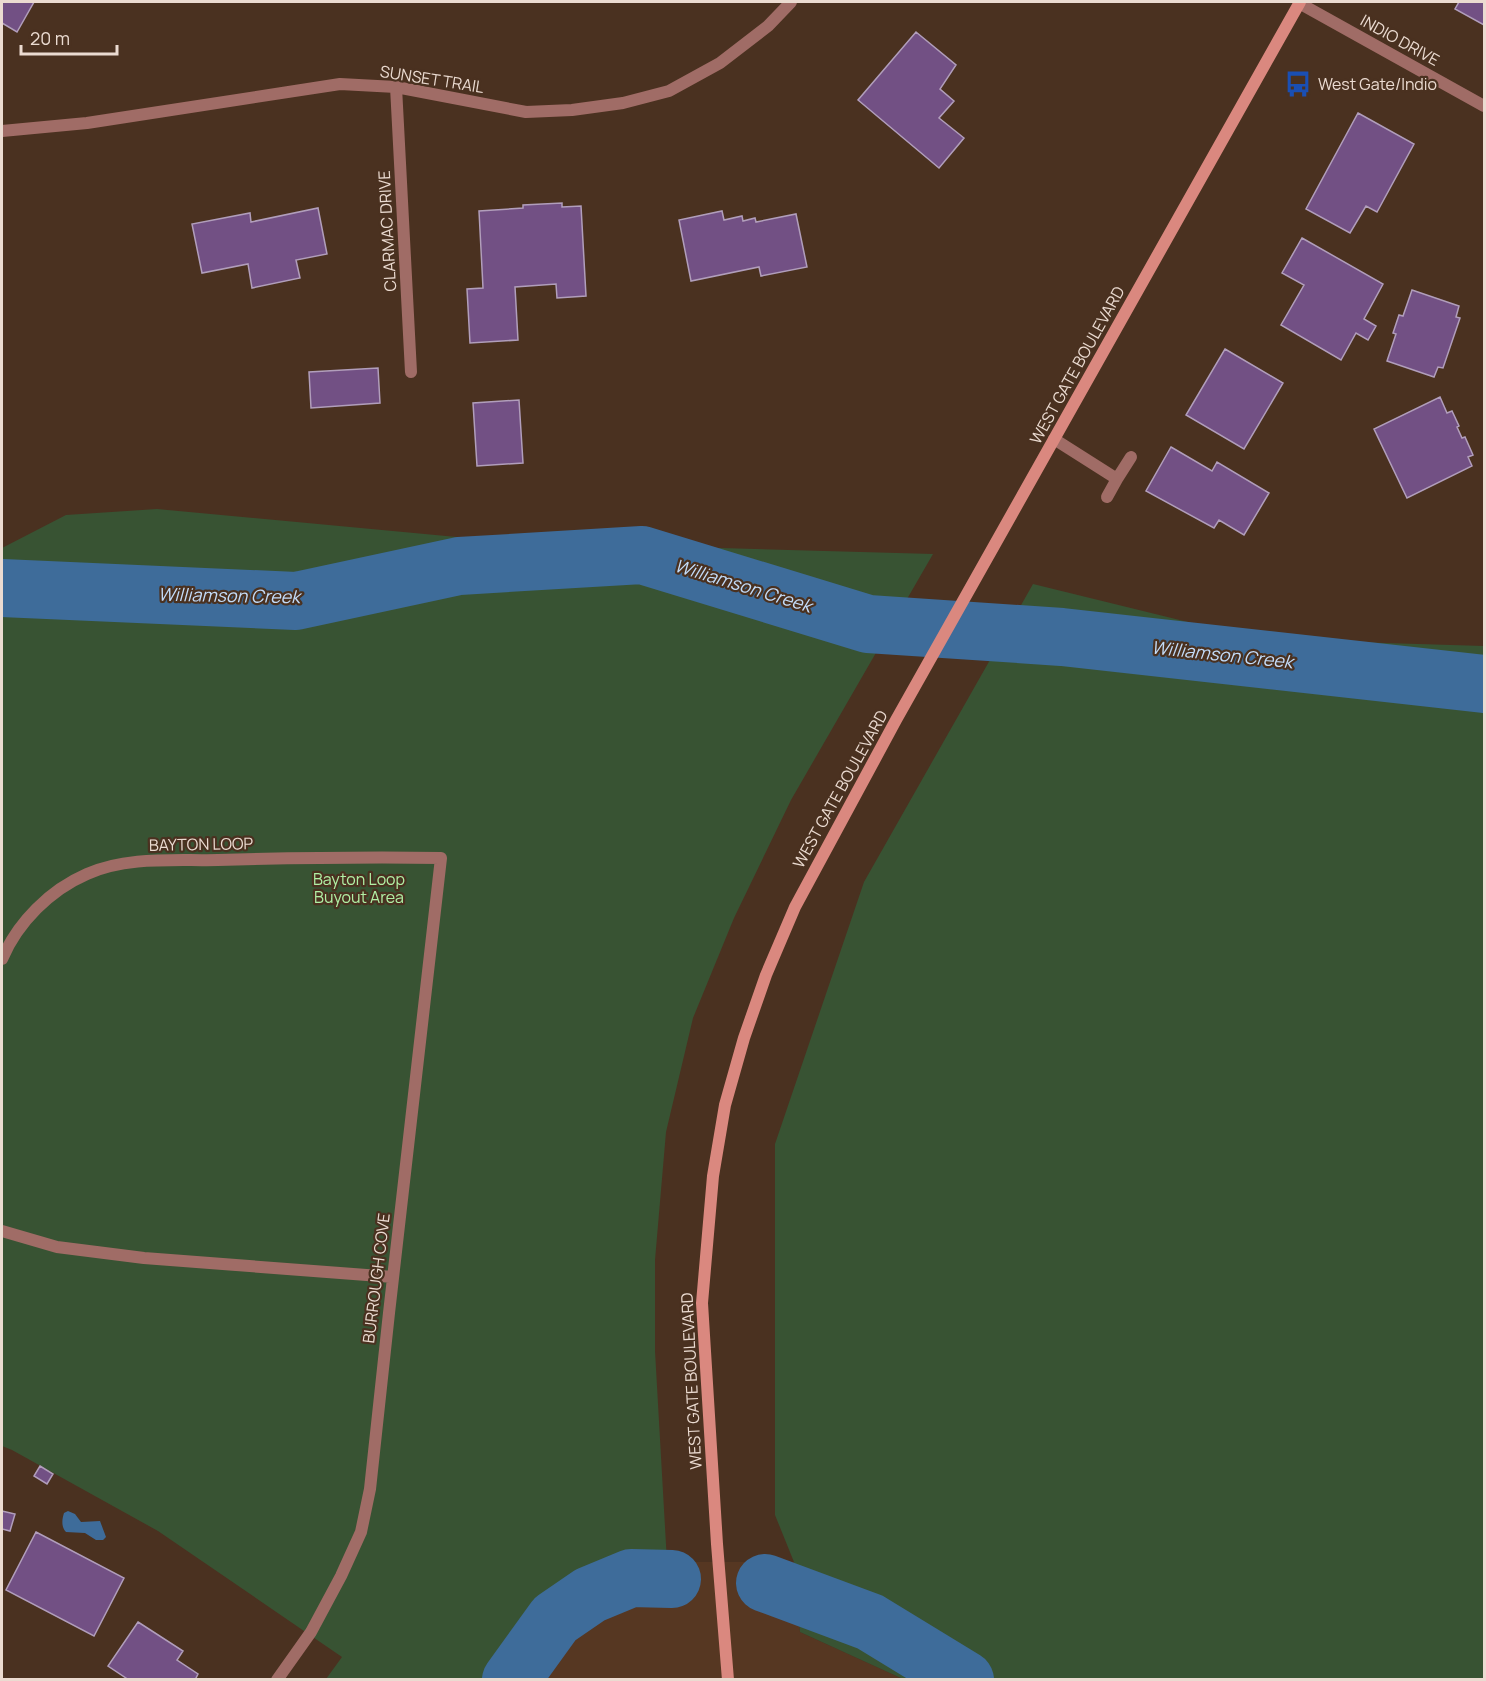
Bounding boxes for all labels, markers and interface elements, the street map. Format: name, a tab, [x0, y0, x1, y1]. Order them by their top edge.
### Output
street label: INDIO DRIVE	[1356, 9, 1444, 71]
scale bar	[21, 18, 117, 56]
text: 20 m	[30, 26, 70, 50]
street label: SUNSET TRAIL	[378, 60, 486, 98]
bus stop icon: West Gate/Indio	[1283, 69, 1313, 99]
place label: West Gate/Indio	[1318, 73, 1437, 95]
street label: CLARMAC DRIVE	[373, 170, 401, 292]
street label: WEST GATE BOULEVARD	[1024, 282, 1130, 448]
water label: Williamson Creek	[672, 553, 818, 618]
water label: Williamson Creek	[158, 582, 303, 608]
water label: Williamson Creek	[1150, 635, 1297, 674]
street label: WEST GATE BOULEVARD	[787, 706, 893, 872]
street label: BAYTON LOOP	[149, 832, 254, 856]
park label: Bayton Loop Buyout Area	[313, 868, 405, 908]
street label: BURROUGH COVE	[357, 1212, 395, 1344]
street label: WEST GATE BOULEVARD	[675, 1292, 707, 1470]

